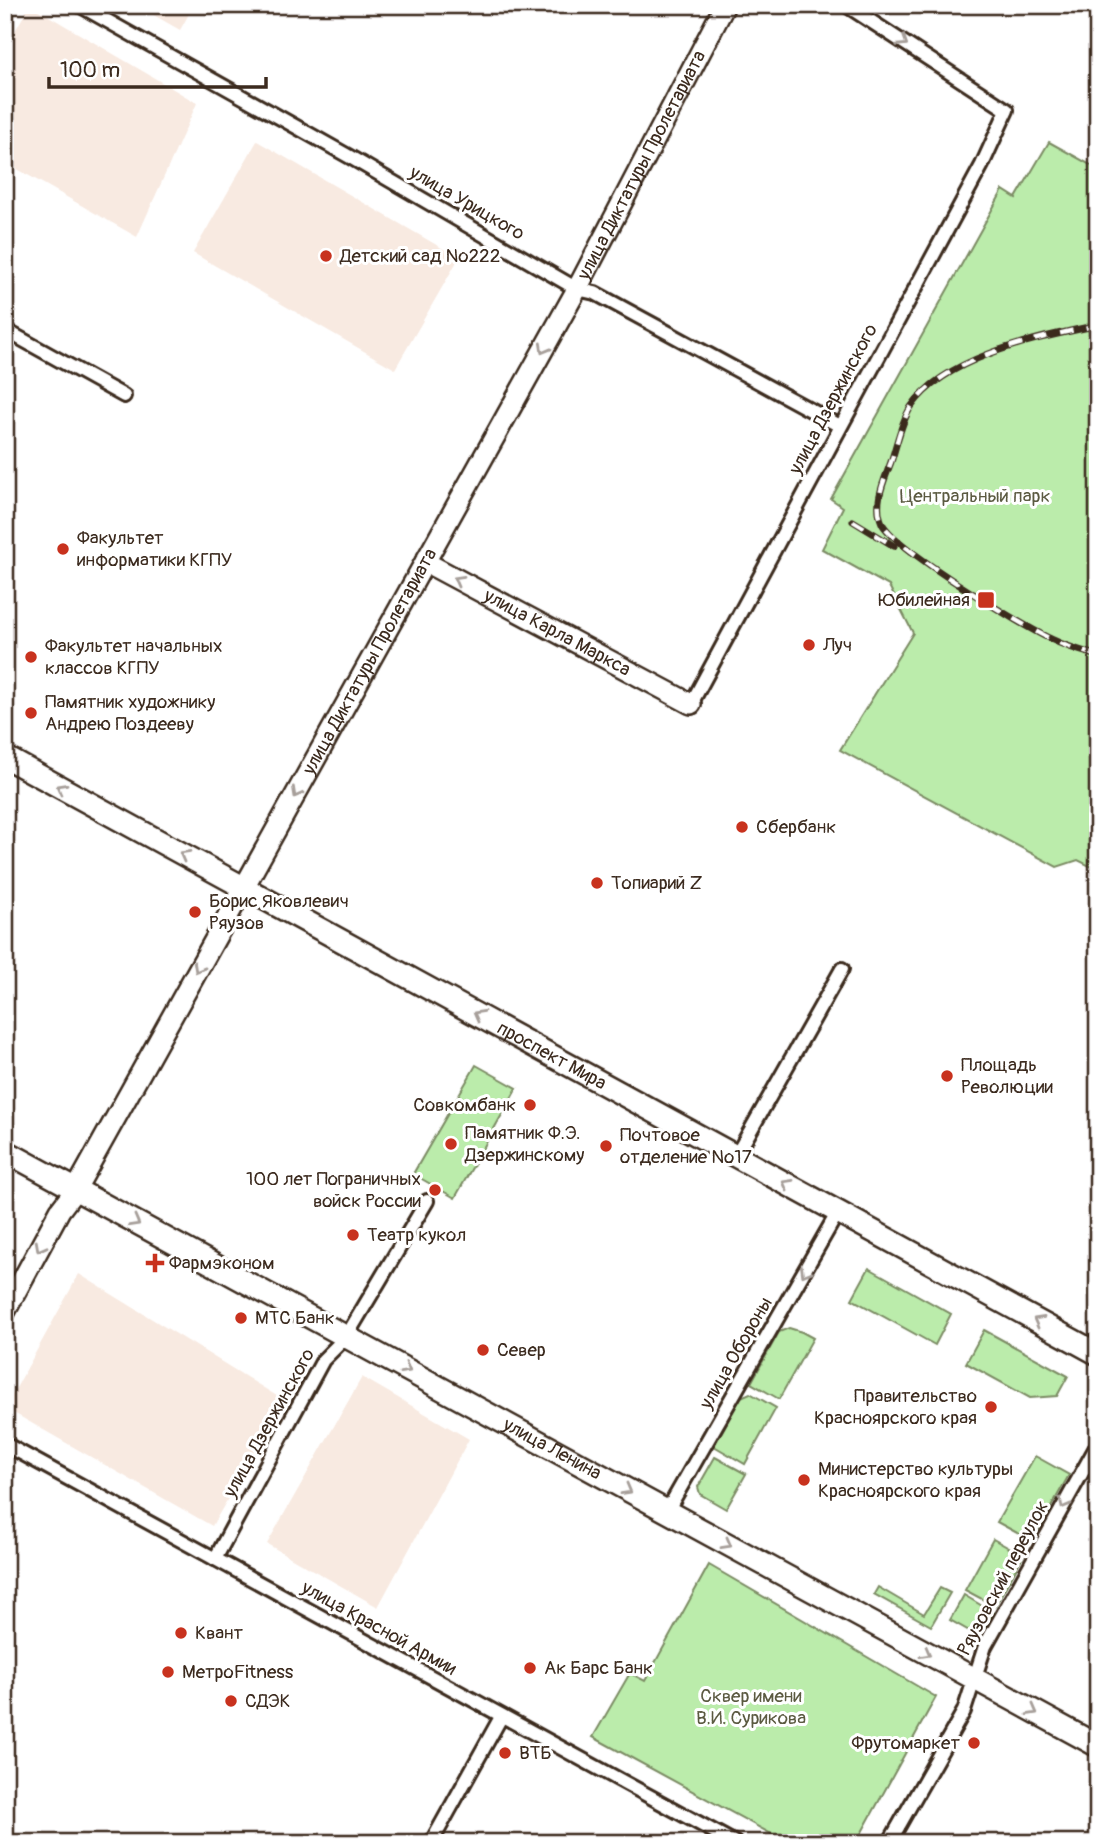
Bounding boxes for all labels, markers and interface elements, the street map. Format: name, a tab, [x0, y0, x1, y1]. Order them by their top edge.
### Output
one-way arrow	[895, 34, 908, 47]
scale bar	[49, 46, 266, 90]
street label: улица Диктатуры Пролетариата	[571, 46, 711, 285]
text: 100 m	[60, 57, 120, 84]
street label: улица Урицкого	[404, 160, 529, 246]
place label: Детский сад №222	[339, 244, 500, 268]
marker: Детский сад №222	[318, 248, 334, 264]
street label: улица Дзержинского	[783, 320, 883, 479]
one-way arrow	[538, 342, 552, 354]
park label: Центральный парк	[900, 484, 1050, 508]
place label: Факультет информатики КГПУ	[77, 526, 232, 572]
marker: Факультет информатики КГПУ	[55, 541, 71, 557]
street label: улица Диктатуры Пролетариата	[297, 544, 442, 780]
one-way arrow	[453, 575, 465, 588]
street label: улица Карла Маркса	[479, 583, 635, 682]
place label: Юбилейная	[879, 588, 970, 612]
marker: Юбилейная	[976, 590, 996, 610]
place label: Луч	[822, 633, 852, 657]
place label: Факультет начальных классов КГПУ	[45, 634, 222, 680]
marker: Луч	[801, 637, 817, 653]
marker: Факультет начальных классов КГПУ	[23, 649, 39, 665]
place label: Памятник художнику Андрею Поздееву	[45, 690, 215, 736]
marker: Памятник художнику Андрею Поздееву	[23, 705, 39, 721]
one-way arrow	[56, 783, 69, 796]
one-way arrow	[292, 786, 305, 798]
place label: Сбербанк	[756, 815, 836, 839]
marker: Сбербанк	[734, 819, 750, 835]
one-way arrow	[179, 850, 191, 863]
place label: Топиарий Z	[611, 871, 702, 895]
marker: Топиарий Z	[589, 875, 605, 891]
place label: Борис Яковлевич Ряузов	[209, 889, 349, 935]
marker: Борис Яковлевич Ряузов	[187, 904, 203, 920]
one-way arrow	[193, 961, 206, 973]
one-way arrow	[473, 1010, 485, 1024]
street label: проспект Мира	[493, 1016, 611, 1095]
place label: Площадь Революции	[961, 1053, 1054, 1099]
marker: Площадь Революции	[939, 1068, 955, 1084]
place label: Совкомбанк	[413, 1093, 516, 1117]
marker: Совкомбанк	[522, 1097, 538, 1113]
place label: Памятник Ф.Э. Дзержинскому	[464, 1121, 584, 1167]
place label: Почтовое отделение №17	[620, 1123, 752, 1169]
marker: Памятник Ф.Э. Дзержинскому	[443, 1136, 459, 1152]
marker: Почтовое отделение №17	[598, 1138, 614, 1154]
place label: 100 лет Пограничных войск России	[246, 1167, 422, 1213]
one-way arrow	[782, 1179, 794, 1192]
marker: 100 лет Пограничных войск России	[427, 1182, 443, 1198]
one-way arrow	[128, 1214, 141, 1227]
place label: Театр кукол	[367, 1223, 466, 1247]
marker: Театр кукол	[345, 1227, 361, 1243]
one-way arrow	[35, 1240, 48, 1253]
place label: Фармэконом	[169, 1251, 274, 1275]
marker: Фармэконом	[147, 1255, 163, 1271]
one-way arrow	[800, 1265, 813, 1277]
street label: улица Обороны	[694, 1293, 778, 1414]
place label: МТС Банк	[255, 1306, 335, 1330]
marker: МТС Банк	[233, 1310, 249, 1326]
one-way arrow	[1033, 1316, 1045, 1330]
place label: Север	[497, 1338, 546, 1362]
marker: Север	[475, 1342, 491, 1358]
street label: улица Дзержинского	[218, 1344, 320, 1503]
one-way arrow	[399, 1361, 411, 1374]
place label: Правительство Красноярского края	[814, 1384, 977, 1430]
marker: Правительство Красноярского края	[983, 1399, 999, 1415]
street label: улица Ленина	[498, 1412, 606, 1485]
place label: Министерство культуры Красноярского края	[818, 1457, 1013, 1503]
marker: Министерство культуры Красноярского края	[796, 1472, 812, 1488]
one-way arrow	[620, 1482, 633, 1495]
street label: Ряузовский переулок	[952, 1496, 1054, 1659]
one-way arrow	[1059, 1497, 1072, 1509]
one-way arrow	[719, 1536, 732, 1549]
street label: улица Красной Армии	[296, 1575, 461, 1681]
place label: Квант	[195, 1621, 244, 1645]
marker: Квант	[173, 1625, 189, 1641]
one-way arrow	[919, 1645, 932, 1658]
place label: Ак Барс Банк	[544, 1656, 653, 1680]
place label: МетроFitness	[182, 1660, 294, 1684]
marker: Ак Барс Банк	[522, 1660, 538, 1676]
marker: МетроFitness	[160, 1664, 176, 1680]
park label: Сквер имени В.И. Сурикова	[696, 1684, 806, 1730]
place label: СДЭК	[245, 1689, 290, 1713]
marker: СДЭК	[223, 1693, 239, 1709]
one-way arrow	[1026, 1703, 1038, 1716]
place label: Фрутомаркет	[851, 1731, 960, 1755]
marker: Фрутомаркет	[966, 1735, 982, 1751]
place label: ВТБ	[519, 1741, 552, 1765]
marker: ВТБ	[497, 1745, 513, 1761]

